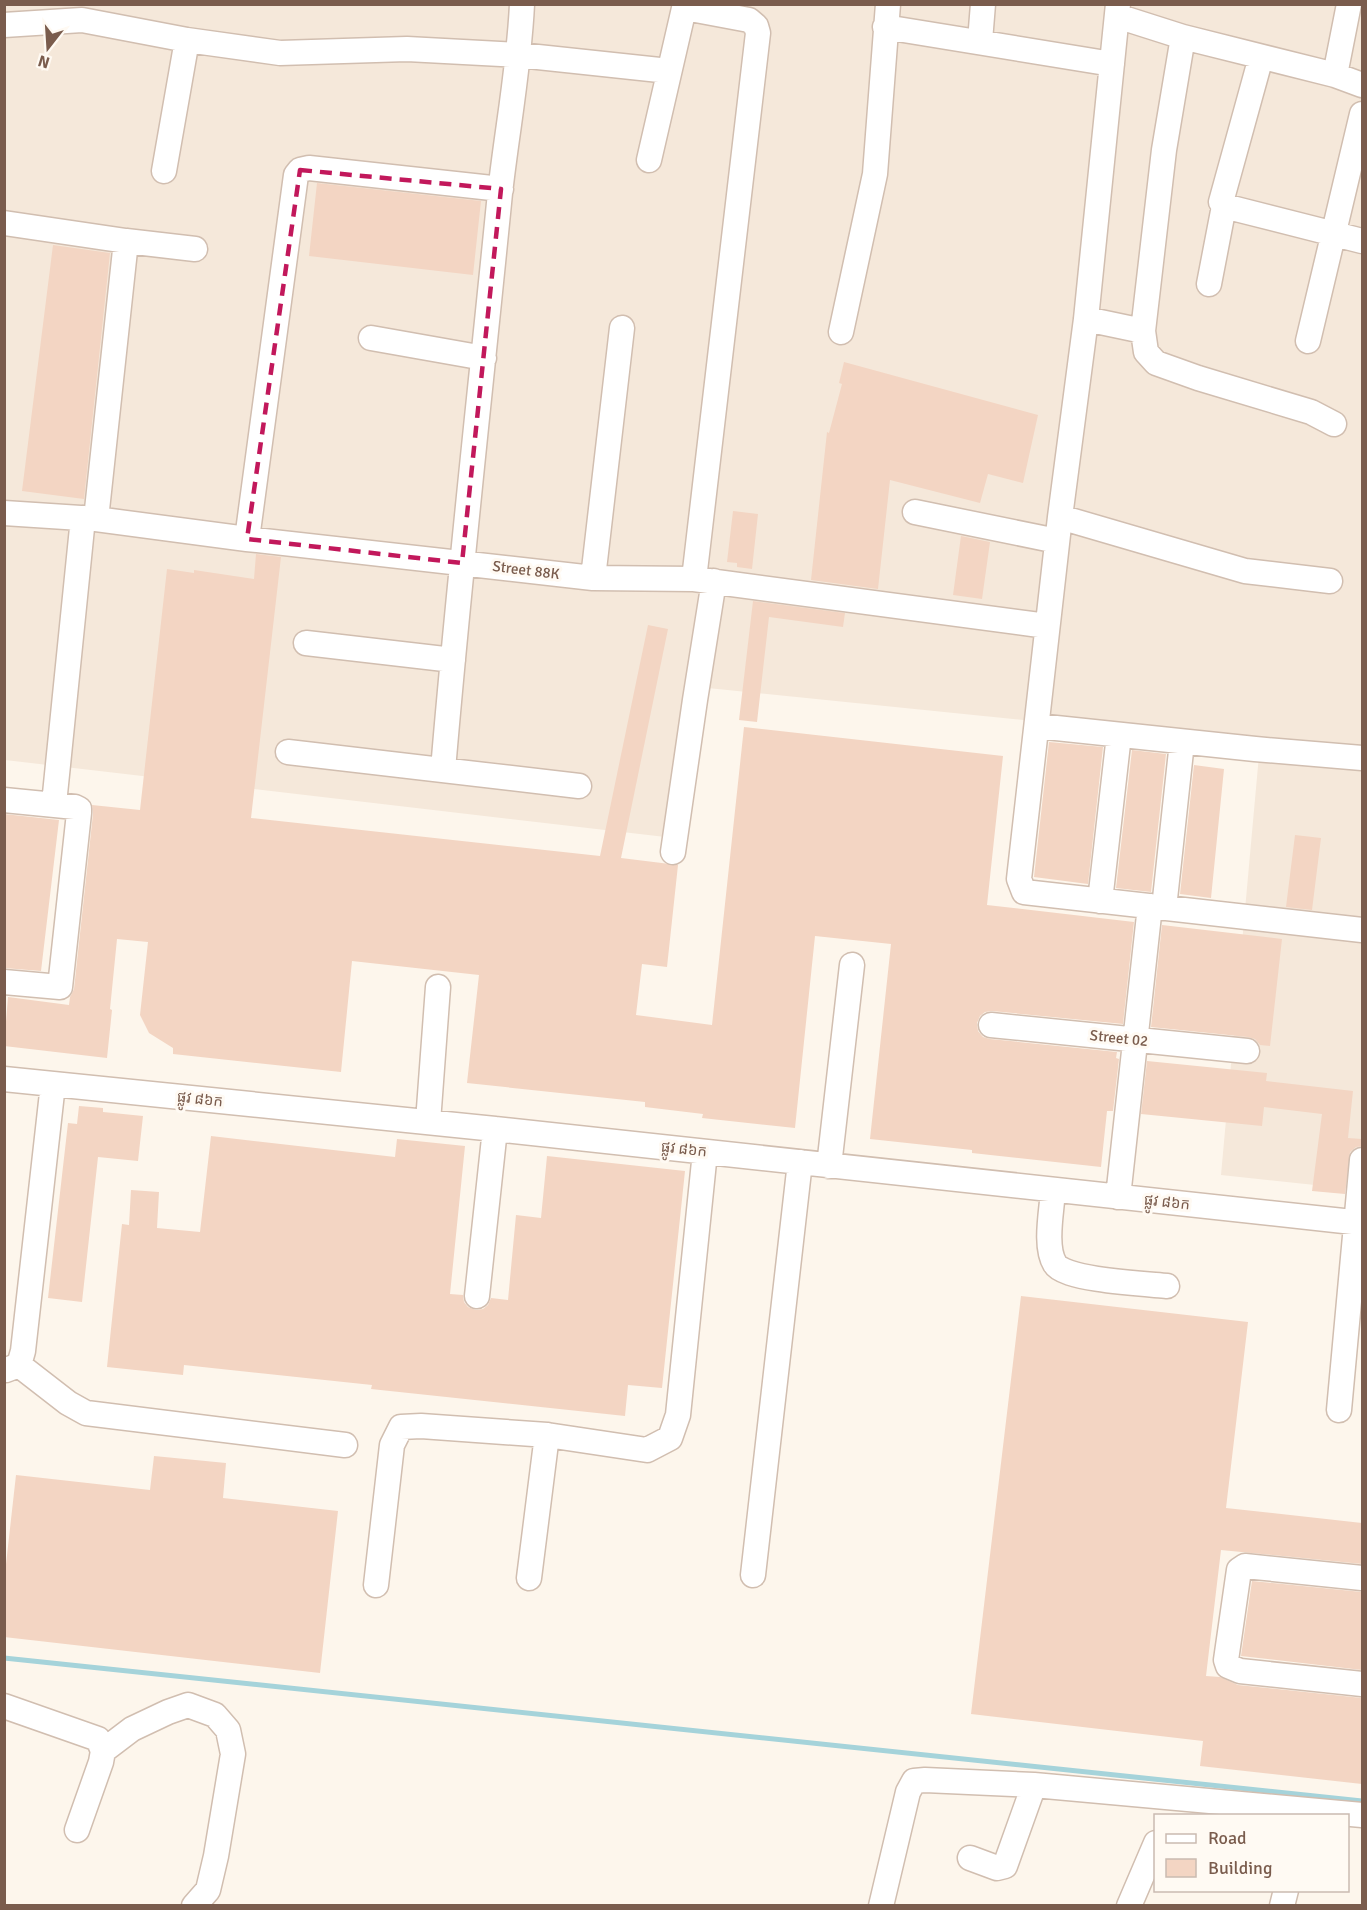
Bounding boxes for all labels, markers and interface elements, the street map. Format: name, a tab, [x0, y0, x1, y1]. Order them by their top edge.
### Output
north arrow	[18, 18, 78, 78]
text: N	[36, 50, 52, 73]
street label: Street 88K	[491, 557, 561, 583]
street label: Street 02	[1089, 1026, 1149, 1050]
street label: ផ្លូវ ៨៦ក	[176, 1088, 224, 1115]
street label: ផ្លូវ ៨៦ក	[660, 1138, 708, 1165]
street label: ផ្លូវ ៨៦ក	[1143, 1191, 1191, 1218]
legend	[1154, 1814, 1349, 1892]
text: Road	[1208, 1827, 1247, 1849]
text: Building	[1208, 1857, 1272, 1879]

